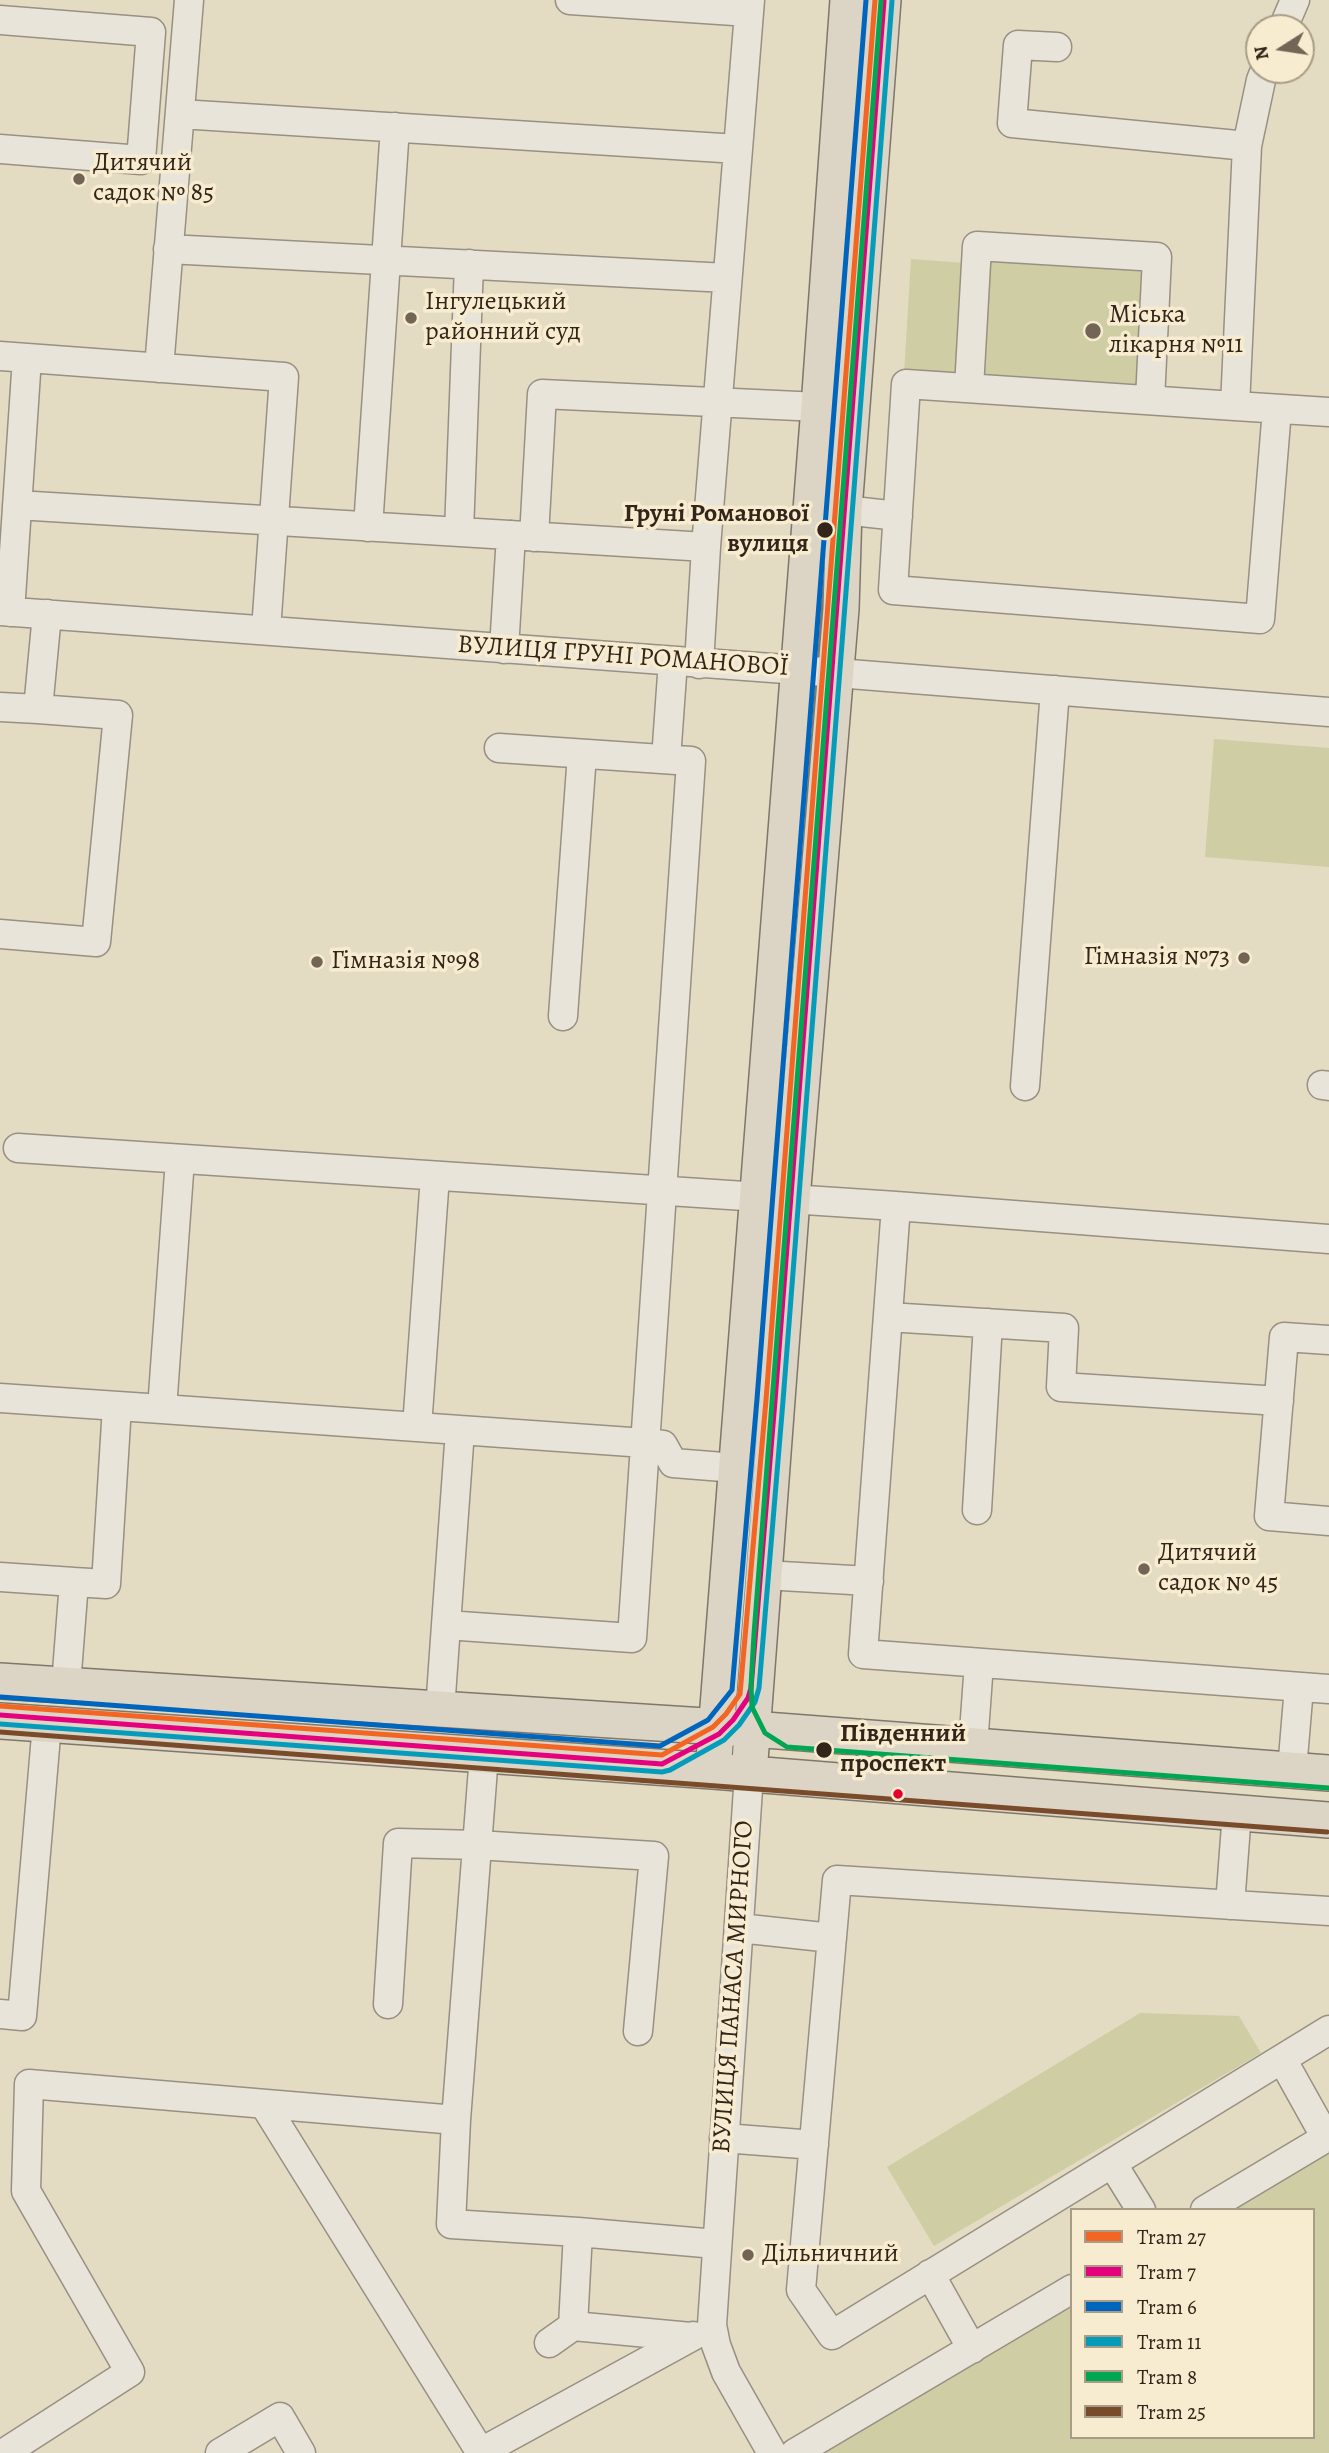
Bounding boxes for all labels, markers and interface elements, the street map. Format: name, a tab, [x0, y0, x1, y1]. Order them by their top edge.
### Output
north arrow	[1245, 14, 1315, 84]
text: N	[1247, 43, 1276, 62]
place label: Дитячий садок № 85	[93, 148, 214, 210]
marker: Дитячий садок № 85	[71, 171, 87, 187]
place label: Інгулецький районний суд	[425, 287, 581, 348]
place label: Міська лікарня №11	[1109, 300, 1243, 362]
marker: Інгулецький районний суд	[403, 310, 419, 326]
marker: Міська лікарня №11	[1083, 321, 1103, 341]
place label: Груні Романової вулиця	[624, 499, 809, 560]
marker: Груні Романової вулиця	[815, 520, 835, 540]
street label: ВУЛИЦЯ ГРУНІ РОМАНОВОЇ	[456, 630, 790, 684]
place label: Гімназія №73	[1084, 942, 1230, 974]
place label: Гімназія №98	[331, 946, 480, 978]
marker: Гімназія №73	[1236, 950, 1252, 966]
marker: Гімназія №98	[309, 954, 325, 970]
place label: Дитячий садок № 45	[1158, 1538, 1278, 1600]
marker: Дитячий садок № 45	[1136, 1561, 1152, 1577]
place label: Південний проспект	[840, 1719, 966, 1780]
marker: Південний проспект	[814, 1740, 834, 1760]
unlabelled marker	[891, 1787, 905, 1801]
street label: ВУЛИЦЯ ПАНАСА МИРНОГО	[707, 1820, 761, 2154]
legend	[1070, 2208, 1315, 2439]
text: Tram 27	[1137, 2223, 1206, 2251]
place label: Дільничний	[762, 2239, 899, 2271]
marker: Дільничний	[740, 2247, 756, 2263]
text: Tram 7	[1137, 2258, 1196, 2286]
text: Tram 6	[1137, 2293, 1197, 2321]
text: Tram 11	[1137, 2328, 1201, 2356]
text: Tram 8	[1137, 2363, 1197, 2391]
text: Tram 25	[1137, 2398, 1206, 2426]

